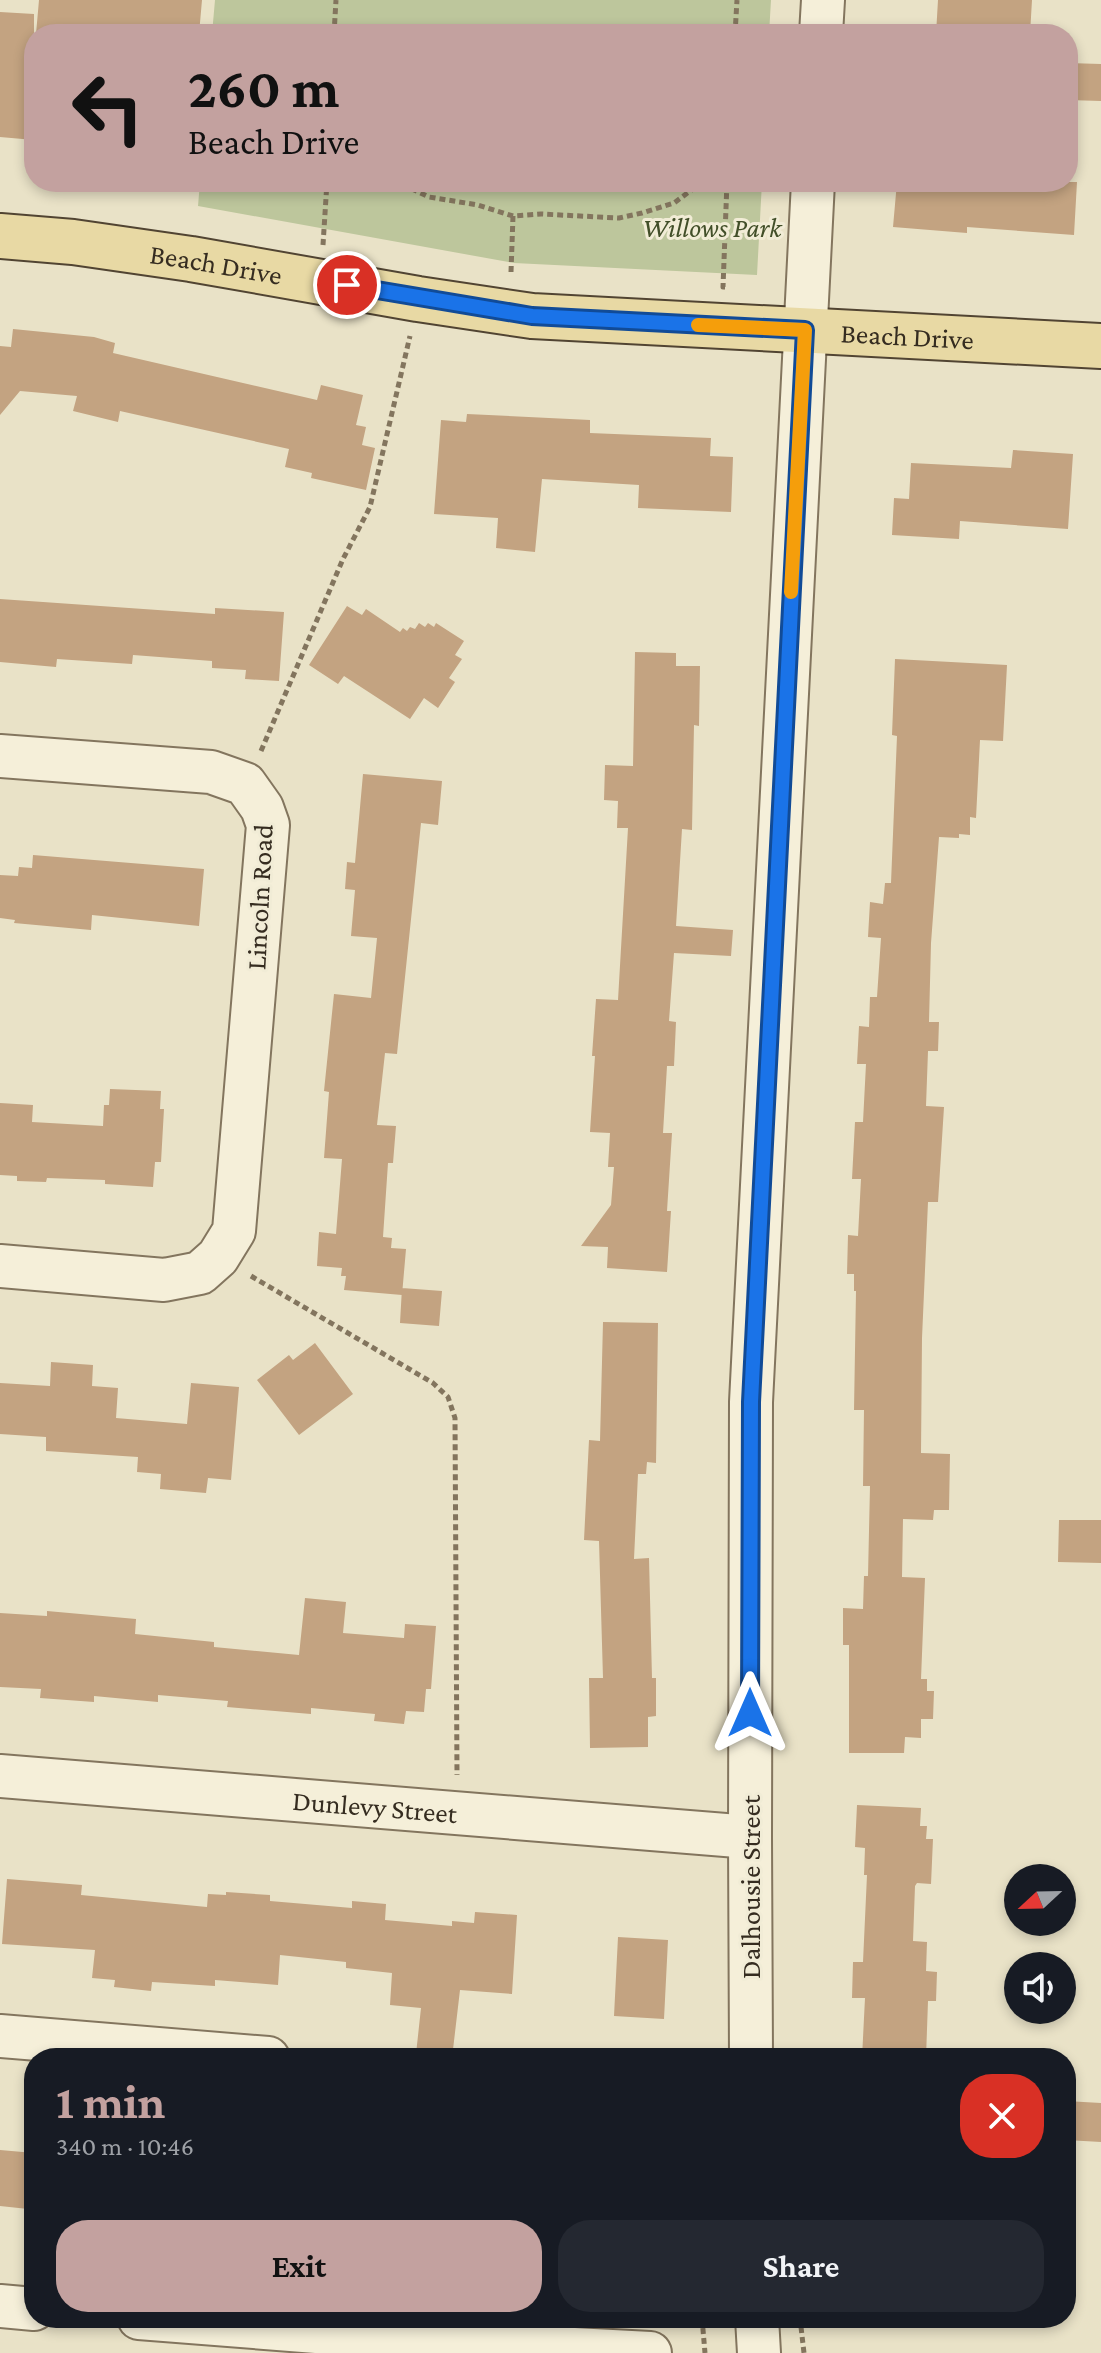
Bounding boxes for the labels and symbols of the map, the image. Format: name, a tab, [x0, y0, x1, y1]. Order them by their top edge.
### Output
park label: Willows Park	[643, 212, 783, 243]
street label: Beach Drive	[148, 238, 284, 291]
pin	[313, 251, 381, 319]
street label: Beach Drive	[840, 317, 975, 355]
street label: Lincoln Road	[240, 823, 279, 971]
position arrow	[708, 1671, 792, 1755]
street label: Dunlevy Street	[291, 1785, 459, 1829]
street label: Dalhousie Street	[735, 1794, 766, 1979]
north arrow	[1004, 1864, 1076, 1936]

